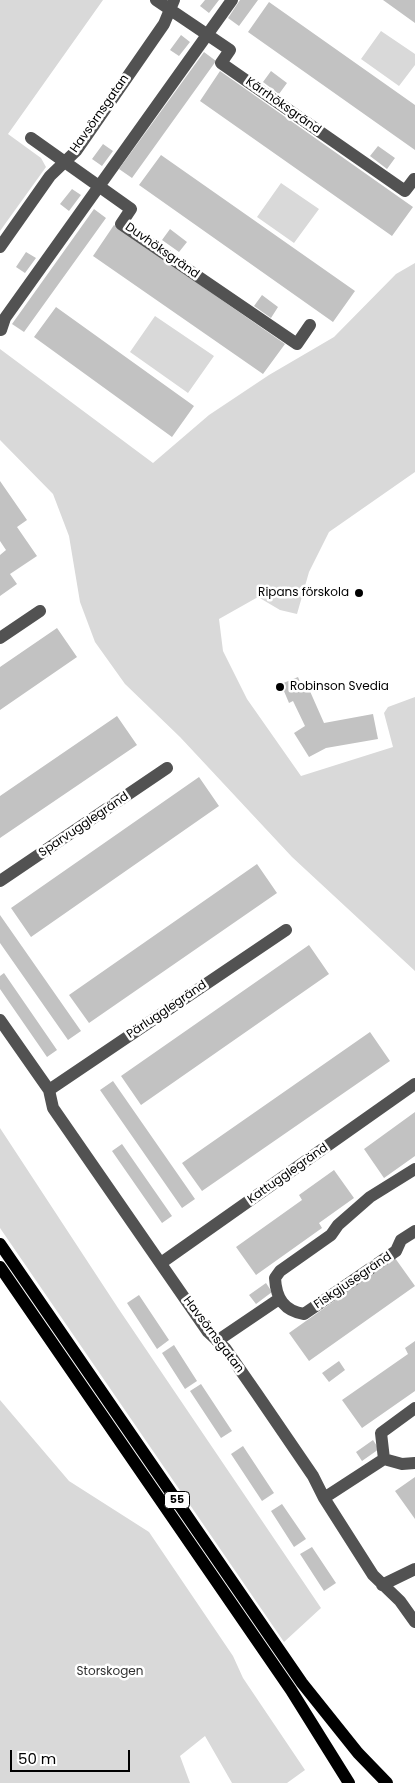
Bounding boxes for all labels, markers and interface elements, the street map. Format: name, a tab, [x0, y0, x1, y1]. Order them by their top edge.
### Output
street label: Havsörnsgatan	[68, 72, 132, 156]
street label: Kärrhöksgränd	[243, 75, 323, 137]
street label: Duvhöksgränd	[122, 220, 202, 282]
place label: Ripans förskola	[258, 586, 349, 600]
marker: Ripans förskola	[353, 587, 365, 599]
place label: Robinson Svedia	[290, 680, 389, 694]
marker: Robinson Svedia	[274, 681, 286, 693]
street label: Sparvugglegränd	[36, 790, 132, 860]
street label: Pärlugglegränd	[124, 978, 210, 1042]
street label: Kattugglegränd	[245, 1141, 331, 1207]
street label: Fiskgjusegränd	[311, 1250, 395, 1312]
street label: Havsörnsgatan	[180, 1294, 246, 1376]
road number: 55	[164, 1492, 190, 1508]
park label: Storskogen	[77, 1665, 143, 1679]
scale bar	[12, 1740, 132, 1772]
text: 50 m	[18, 1748, 56, 1769]

